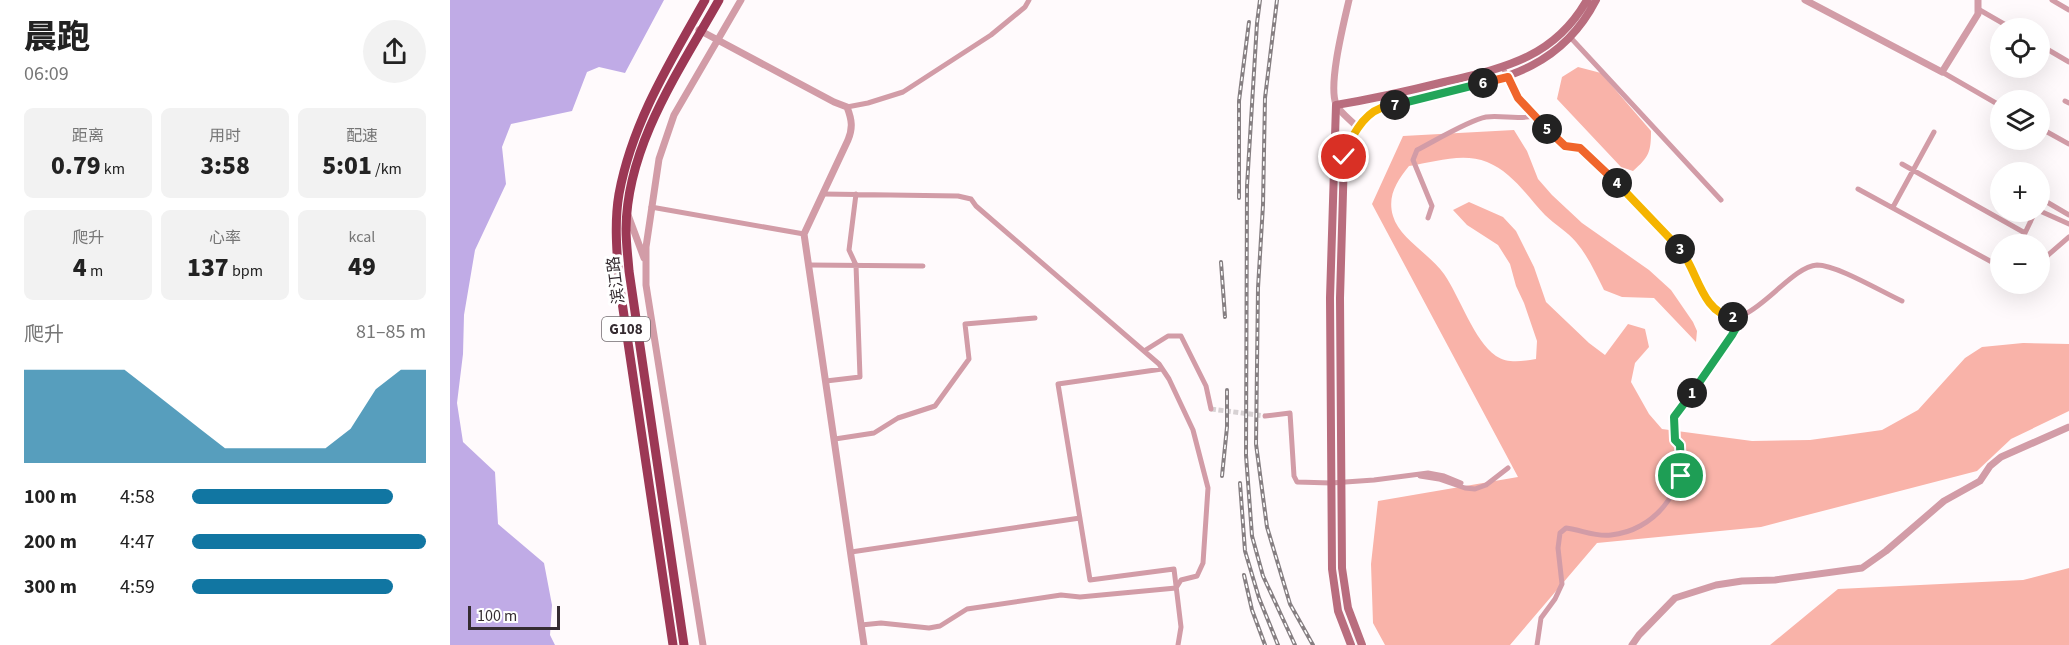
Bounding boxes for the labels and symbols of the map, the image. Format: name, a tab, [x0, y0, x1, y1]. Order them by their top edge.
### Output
pin: 6	[1468, 68, 1498, 98]
pin: 7	[1380, 90, 1410, 120]
pin: 5	[1532, 114, 1562, 144]
pin	[1318, 131, 1369, 182]
pin: 4	[1602, 168, 1632, 198]
pin: 3	[1665, 234, 1695, 264]
street label: 滨江路	[602, 255, 630, 305]
pin: 2	[1718, 302, 1748, 332]
road number: G108	[602, 317, 650, 341]
pin: 1	[1677, 378, 1707, 408]
pin	[1655, 450, 1706, 501]
scale bar	[468, 603, 560, 630]

